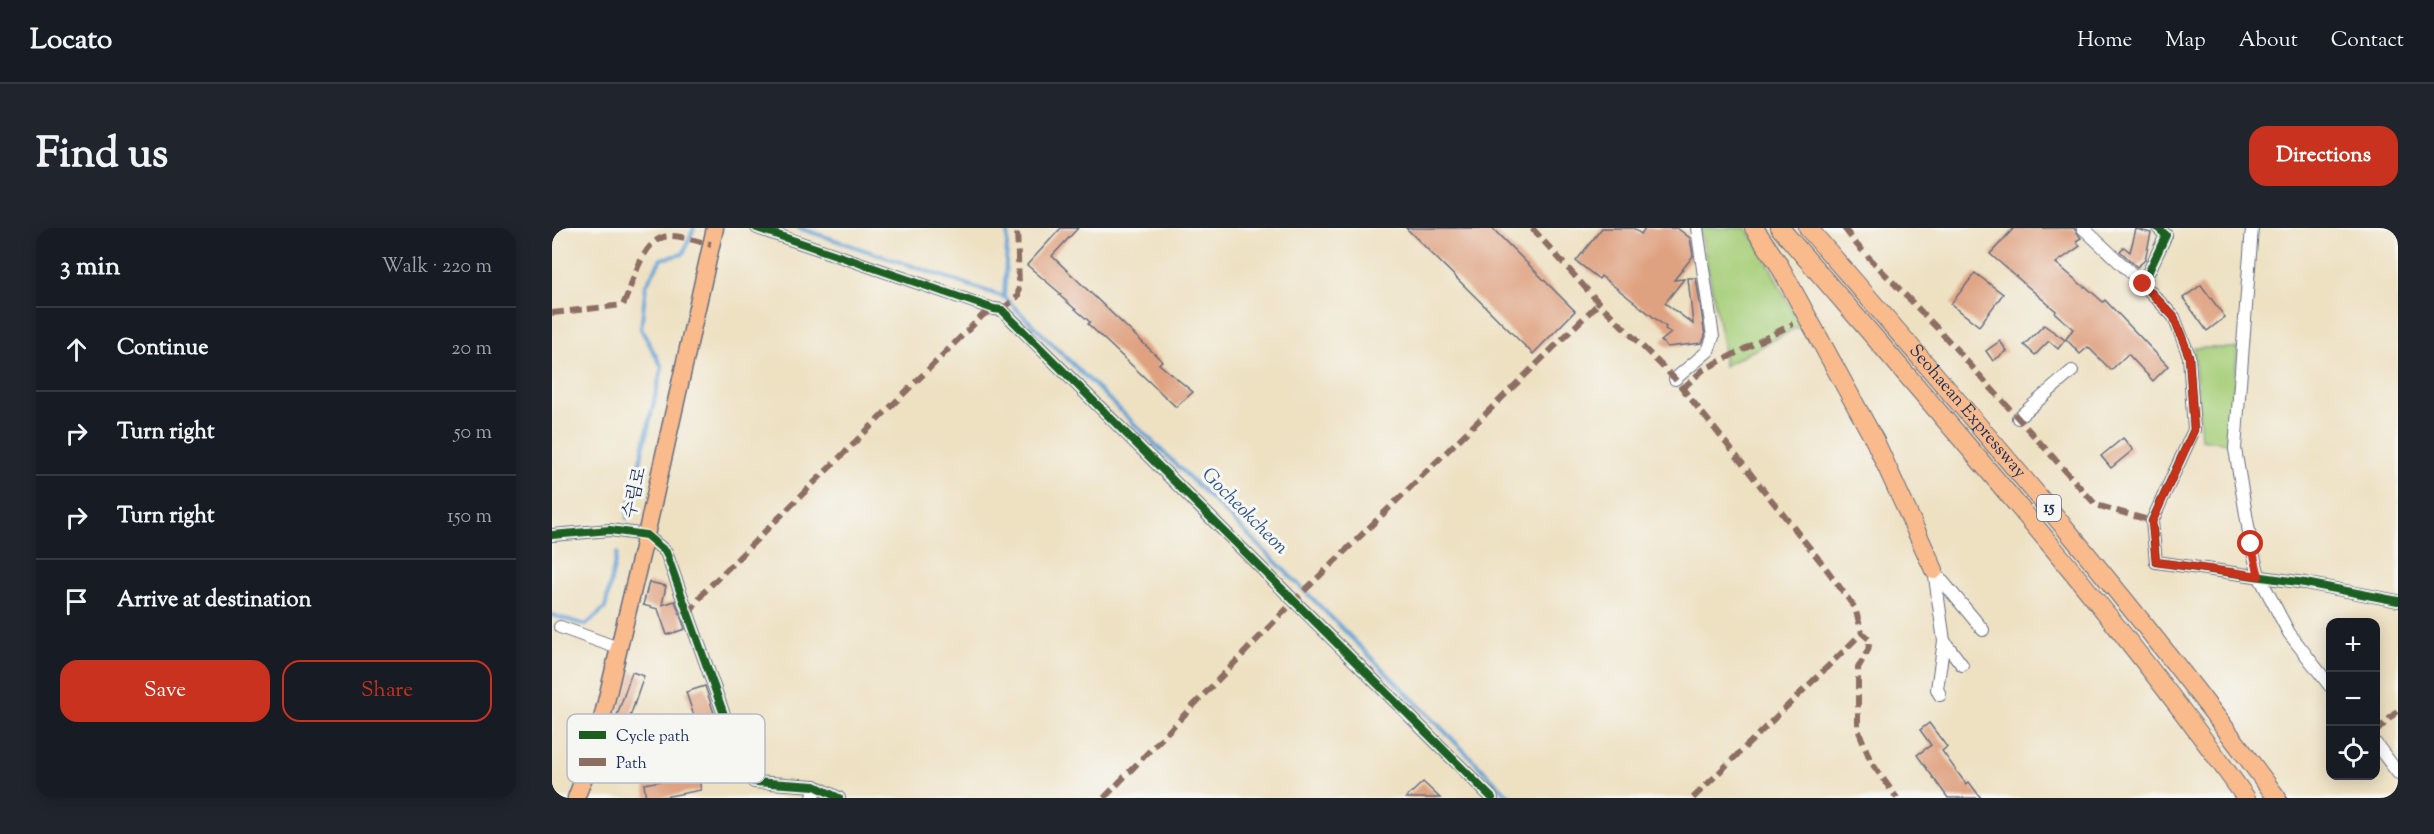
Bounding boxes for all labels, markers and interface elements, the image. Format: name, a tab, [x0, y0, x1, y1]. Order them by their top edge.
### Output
text: Locato	[30, 21, 112, 61]
text: Home	[2077, 26, 2132, 56]
text: Map	[2165, 26, 2206, 56]
text: About	[2239, 26, 2298, 56]
text: Contact	[2331, 26, 2404, 56]
text: Find us	[36, 126, 168, 186]
button: Directions	[2249, 126, 2398, 186]
text: 3 min	[60, 249, 120, 286]
text: Walk · 220 m	[381, 253, 492, 282]
route end	[2129, 270, 2155, 296]
icon: ahead	[60, 333, 93, 366]
text: Continue	[117, 333, 208, 365]
text: 20 m	[451, 335, 492, 364]
street label: Seohaean Expressway	[1902, 339, 2032, 485]
icon: right	[60, 417, 93, 450]
text: Turn right	[117, 417, 214, 449]
text: 50 m	[454, 419, 492, 448]
water label: Gocheokcheon	[1194, 462, 1294, 562]
street label: 수림로	[617, 465, 655, 521]
road number: 15	[2037, 495, 2061, 521]
icon: right	[60, 501, 93, 534]
text: Turn right	[117, 501, 214, 533]
text: 150 m	[447, 503, 492, 532]
route start	[2237, 530, 2263, 556]
icon: arrive	[60, 585, 93, 618]
text: Arrive at destination	[117, 585, 312, 617]
map controls	[2326, 618, 2380, 780]
button: +	[2326, 618, 2380, 672]
button: Save	[60, 660, 270, 722]
button: Share	[282, 660, 492, 722]
button: −	[2326, 672, 2380, 726]
legend	[567, 714, 765, 783]
text: Cycle path	[616, 726, 690, 749]
button: locate	[2326, 726, 2380, 780]
text: Path	[616, 753, 647, 776]

